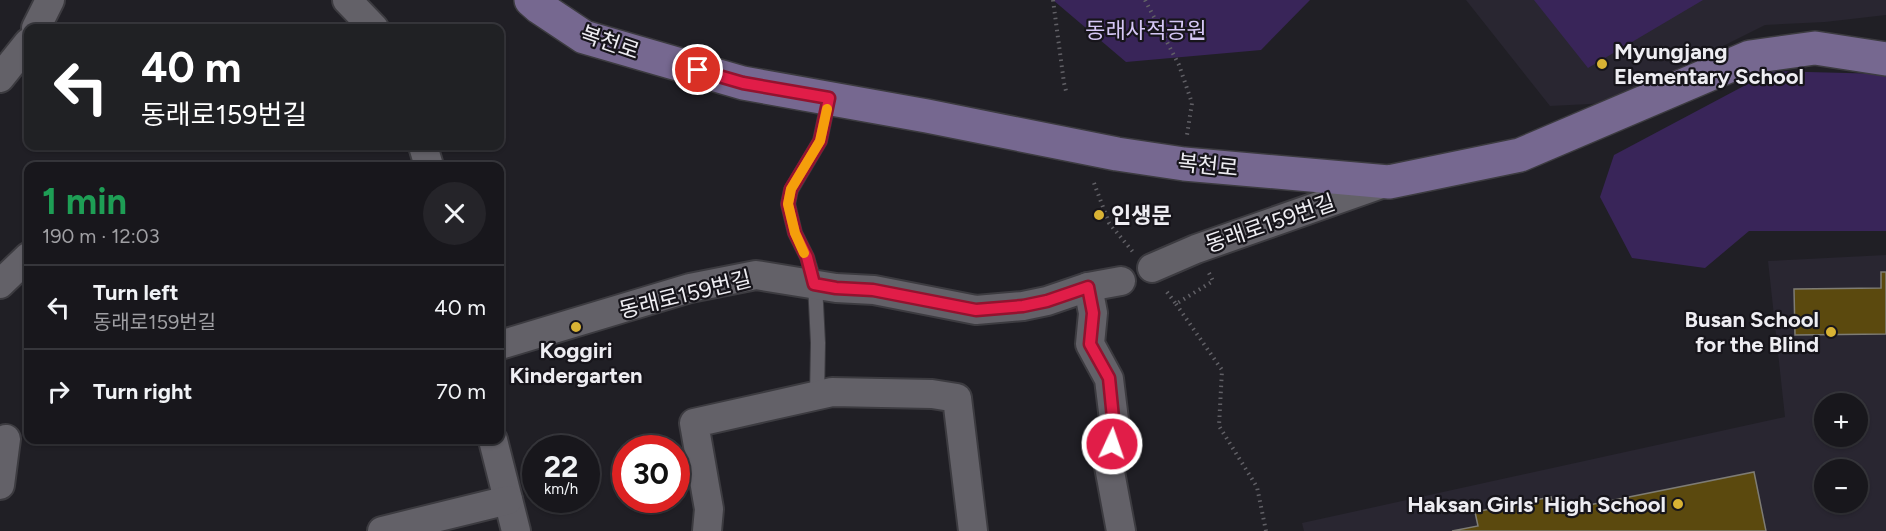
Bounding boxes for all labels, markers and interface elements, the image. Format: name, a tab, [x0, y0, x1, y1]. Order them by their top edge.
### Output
park label: 동래사적공원	[1085, 17, 1207, 44]
street label: 복천로	[577, 20, 643, 65]
place label: Myungjang Elementary School	[1614, 38, 1804, 90]
text: 40 m	[141, 42, 241, 93]
pin	[672, 44, 723, 95]
icon: left	[42, 48, 120, 126]
icon: arrive	[681, 53, 714, 86]
marker: Myungjang Elementary School	[1595, 57, 1609, 71]
text: 동래로159번길	[141, 98, 307, 131]
street label: 복천로	[1176, 149, 1240, 182]
text: 1 min	[42, 180, 127, 223]
button: close	[423, 182, 486, 245]
street label: 동래로159번길	[1202, 189, 1339, 258]
place label: 인생문	[1111, 202, 1172, 229]
marker: 인생문	[1092, 208, 1106, 222]
text: 190 m · 12:03	[42, 224, 160, 248]
street label: 동래로159번길	[616, 265, 754, 324]
text: Turn left	[93, 279, 179, 306]
icon: left	[42, 291, 75, 324]
text: 40 m	[434, 294, 486, 321]
place label: Busan School for the Blind	[1684, 306, 1819, 358]
text: 동래로159번길	[93, 310, 216, 334]
marker: Koggiri Kindergarten	[569, 320, 583, 334]
marker: Busan School for the Blind	[1824, 325, 1838, 339]
place label: Koggiri Kindergarten	[509, 337, 643, 389]
icon: right	[42, 375, 75, 408]
text: Turn right	[93, 378, 192, 405]
text: 70 m	[436, 378, 486, 405]
map controls	[1814, 393, 1868, 513]
button: +	[1814, 393, 1868, 447]
position arrow	[1080, 412, 1144, 476]
speed limit sign: 30	[612, 435, 690, 513]
text: 22	[544, 448, 578, 485]
button: −	[1814, 459, 1868, 513]
text: km/h	[544, 480, 578, 498]
place label: Haksan Girls' High School	[1407, 491, 1666, 518]
marker: Haksan Girls' High School	[1671, 497, 1685, 511]

